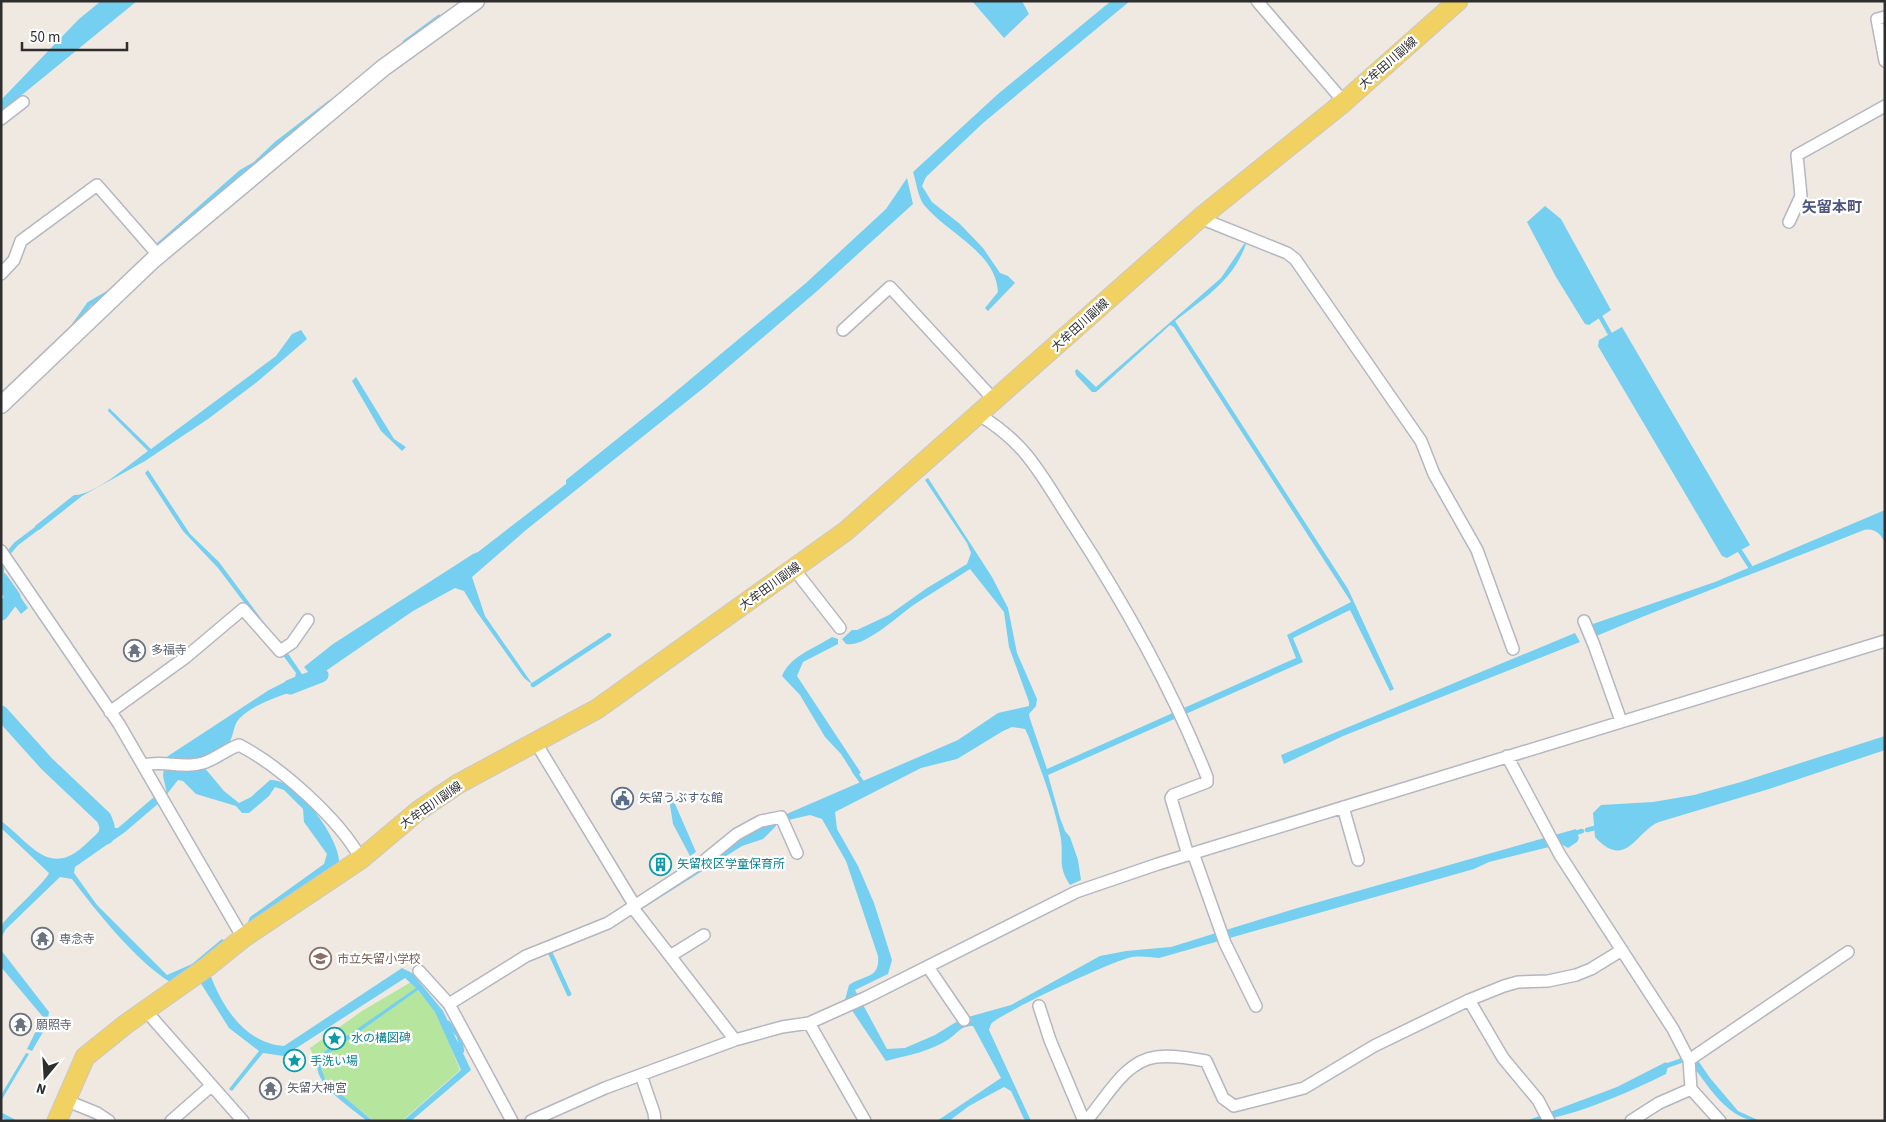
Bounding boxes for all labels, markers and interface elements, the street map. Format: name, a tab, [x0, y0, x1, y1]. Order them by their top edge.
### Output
scale bar	[22, 20, 128, 52]
text: 50 m	[30, 27, 60, 48]
street label: 大牟田川副線	[1356, 33, 1421, 93]
district label: 矢留本町	[1802, 197, 1862, 218]
street label: 大牟田川副線	[1048, 295, 1113, 356]
street label: 大牟田川副線	[736, 558, 804, 614]
temple icon: 多福寺	[123, 638, 147, 662]
place label: 多福寺	[151, 642, 187, 659]
street label: 大牟田川副線	[397, 778, 466, 833]
public building icon: 矢留うぶすな館	[611, 786, 635, 810]
place label: 矢留うぶすな館	[639, 790, 723, 807]
building icon: 矢留校区学童保育所	[649, 852, 673, 876]
place label: 矢留校区学童保育所	[677, 856, 785, 873]
temple icon: 専念寺	[31, 927, 55, 951]
place label: 専念寺	[59, 931, 95, 948]
school or university icon: 市立矢留小学校	[309, 947, 333, 971]
place label: 市立矢留小学校	[337, 951, 421, 968]
temple icon: 願照寺	[8, 1013, 32, 1037]
place label: 願照寺	[36, 1017, 72, 1034]
place icon: 水の構図碑	[323, 1026, 347, 1050]
place label: 水の構図碑	[351, 1030, 411, 1047]
place icon: 手洗い場	[282, 1049, 306, 1073]
north arrow	[20, 1052, 70, 1102]
place label: 手洗い場	[310, 1053, 358, 1070]
temple icon: 矢留大神宮	[259, 1076, 283, 1100]
text: N	[34, 1077, 49, 1099]
place label: 矢留大神宮	[287, 1080, 347, 1097]

